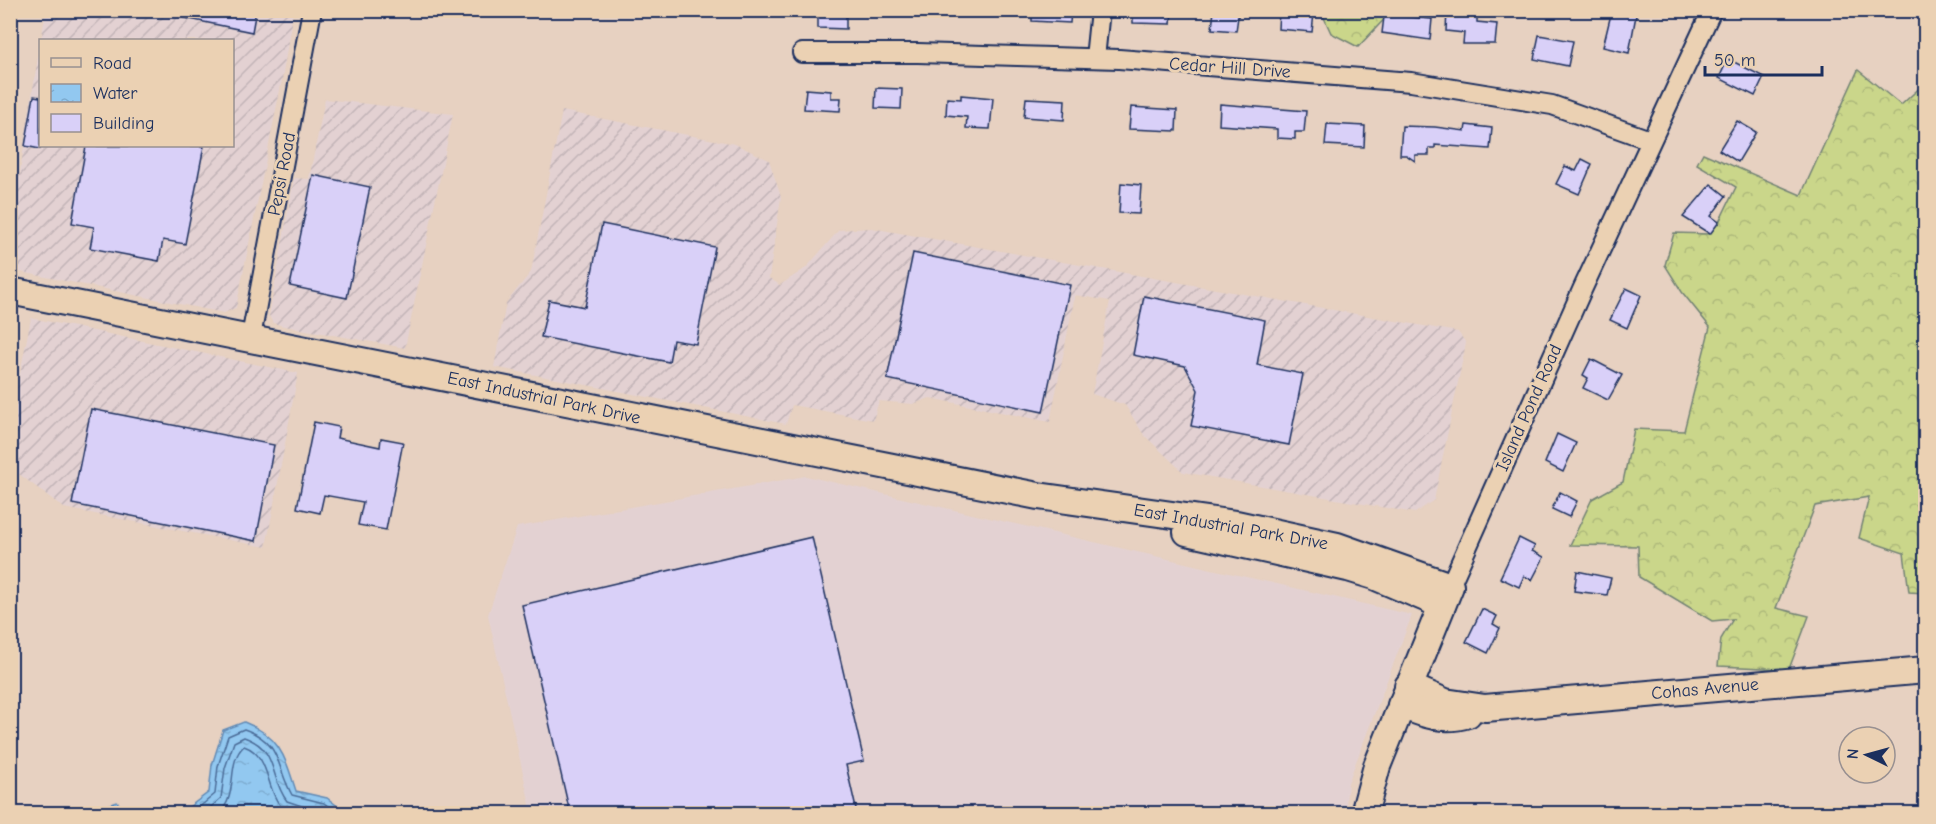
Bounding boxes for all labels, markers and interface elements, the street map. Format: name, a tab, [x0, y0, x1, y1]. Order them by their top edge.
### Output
legend	[39, 39, 234, 147]
scale bar	[1705, 39, 1822, 77]
text: 50 m	[1714, 50, 1756, 71]
text: Road	[93, 53, 132, 74]
street label: Cedar Hill Drive	[1169, 53, 1291, 83]
text: Water	[93, 83, 138, 104]
text: Building	[93, 113, 155, 134]
street label: Pepsi Road	[264, 131, 300, 217]
street label: Island Pond Road	[1492, 341, 1566, 475]
street label: East Industrial Park Drive	[446, 367, 642, 429]
street label: East Industrial Park Drive	[1132, 500, 1330, 554]
street label: Cohas Avenue	[1650, 674, 1760, 704]
north arrow	[1837, 725, 1897, 785]
text: N	[1844, 748, 1862, 760]

